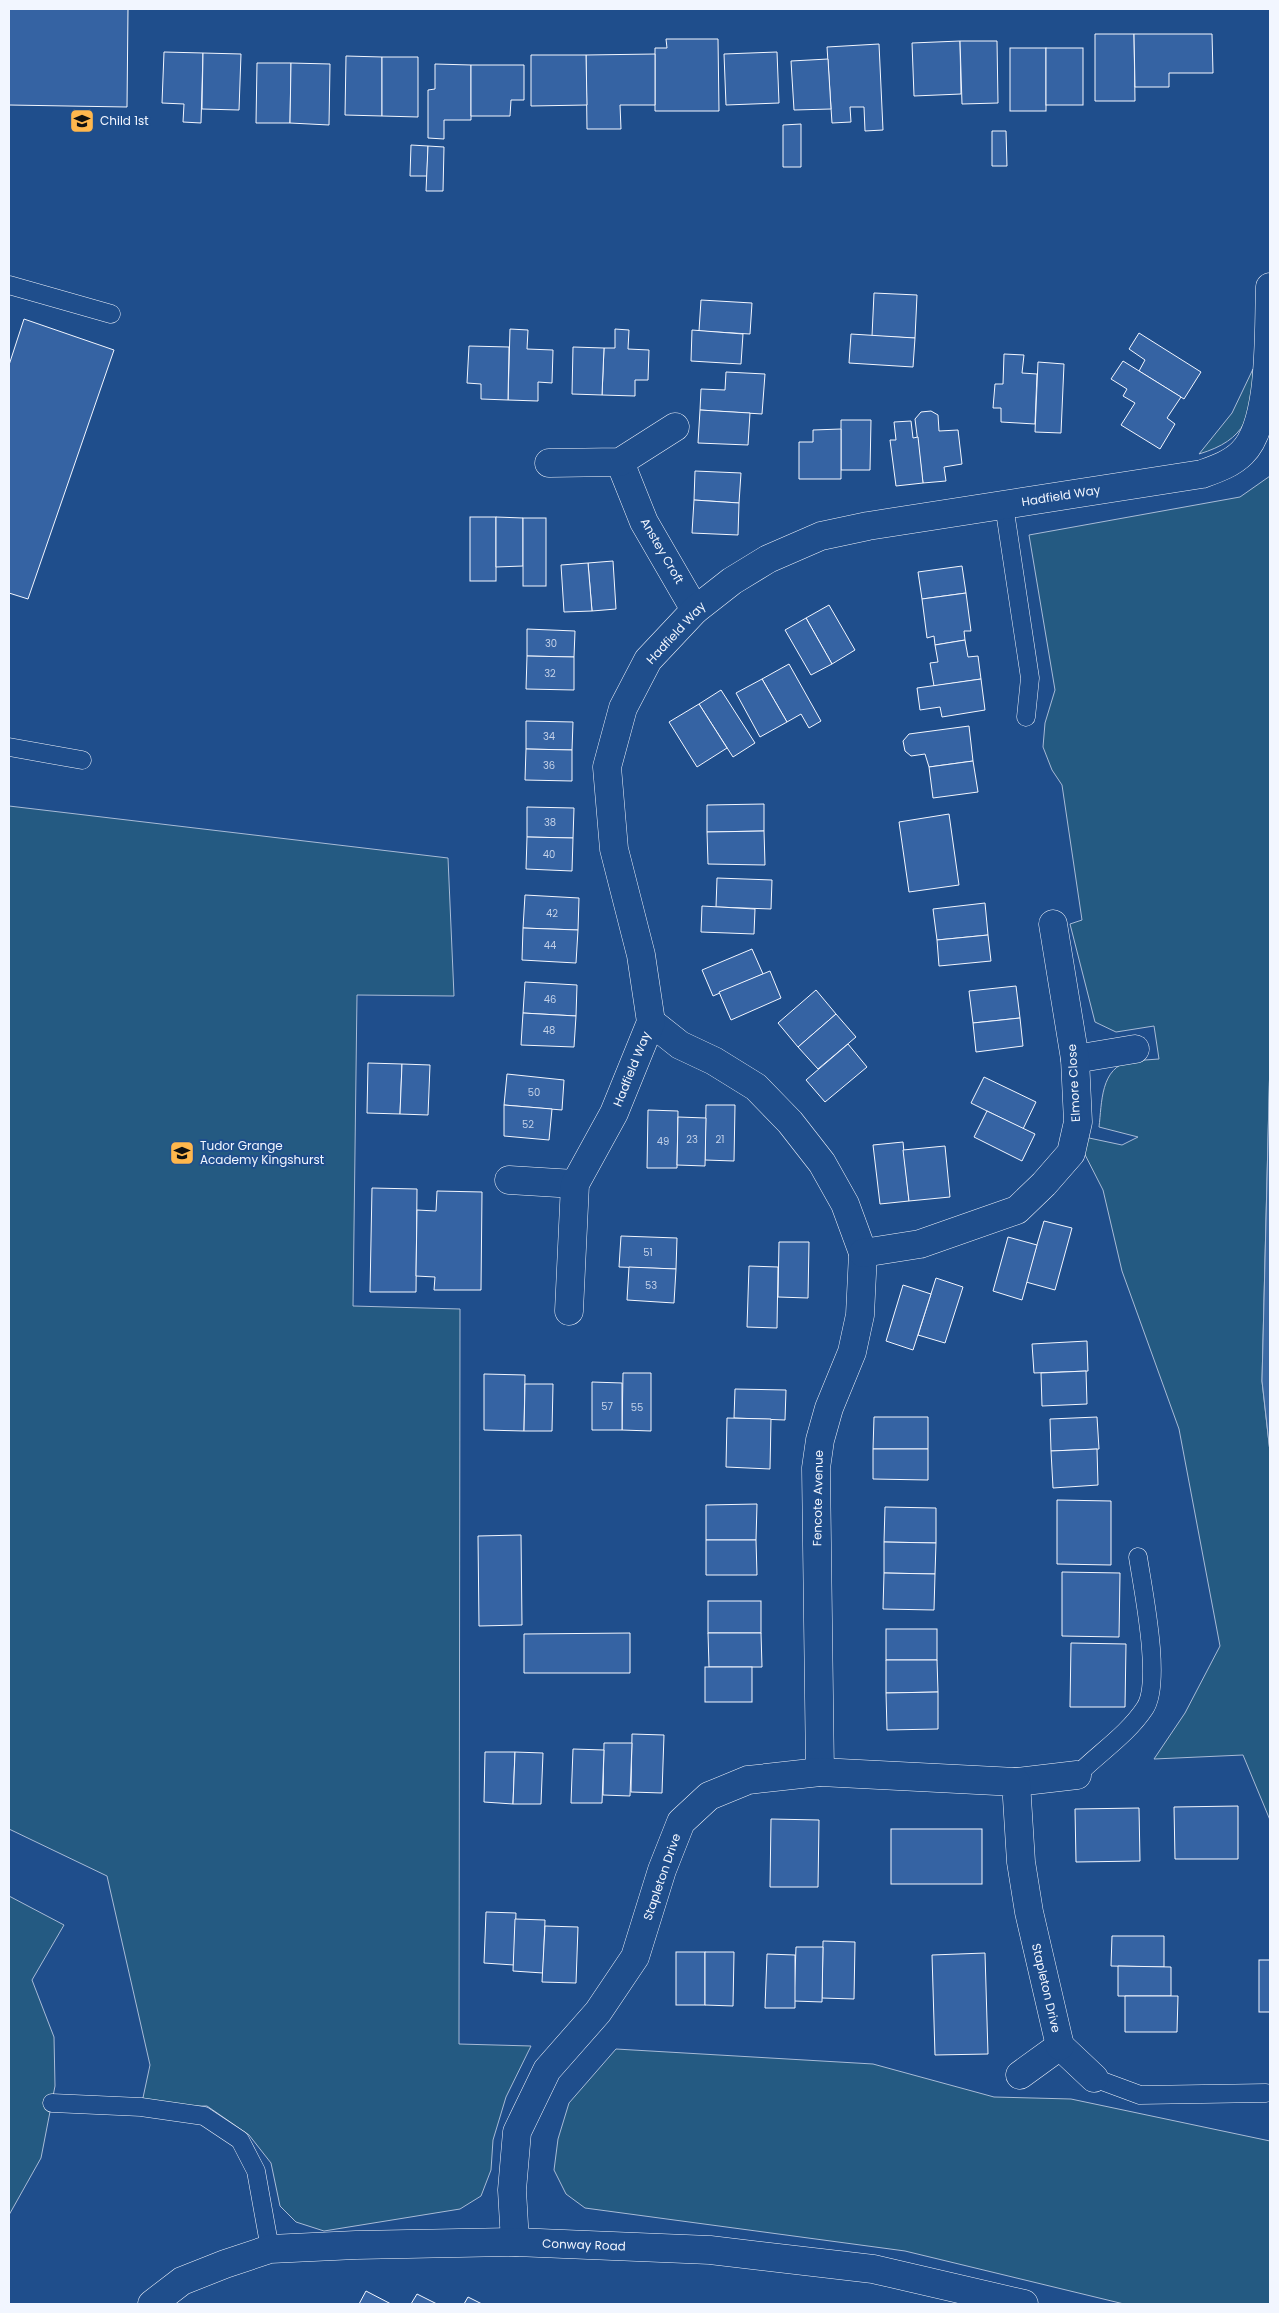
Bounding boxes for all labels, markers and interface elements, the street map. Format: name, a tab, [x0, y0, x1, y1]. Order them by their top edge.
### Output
school or university icon: Child 1st	[69, 108, 95, 134]
place label: Child 1st	[100, 112, 149, 129]
street label: Hadfield Way	[1020, 481, 1102, 510]
street label: Anstey Croft	[637, 515, 688, 587]
street label: Hadfield Way	[642, 598, 709, 668]
house number: 30	[545, 636, 557, 651]
house number: 32	[544, 666, 556, 681]
house number: 34	[543, 729, 555, 744]
house number: 36	[543, 758, 555, 773]
house number: 38	[544, 815, 556, 830]
house number: 40	[543, 847, 555, 862]
house number: 42	[546, 906, 558, 921]
house number: 44	[544, 938, 556, 953]
house number: 46	[544, 992, 556, 1007]
house number: 48	[543, 1023, 555, 1038]
street label: Hadfield Way	[609, 1028, 654, 1109]
street label: Elmore Close	[1063, 1044, 1084, 1122]
house number: 50	[528, 1085, 540, 1100]
house number: 52	[522, 1117, 534, 1132]
house number: 23	[686, 1132, 698, 1147]
house number: 21	[716, 1132, 724, 1147]
house number: 49	[657, 1134, 669, 1149]
place label: Tudor Grange Academy Kingshurst	[200, 1137, 324, 1168]
school or university icon: Tudor Grange Academy Kingshurst	[169, 1140, 195, 1166]
house number: 51	[643, 1245, 653, 1260]
house number: 53	[645, 1278, 657, 1293]
house number: 57	[601, 1399, 613, 1414]
house number: 55	[631, 1400, 643, 1415]
street label: Fencote Avenue	[808, 1450, 827, 1546]
street label: Stapleton Drive	[639, 1831, 684, 1923]
street label: Stapleton Drive	[1028, 1942, 1065, 2034]
street label: Conway Road	[542, 2235, 626, 2254]

